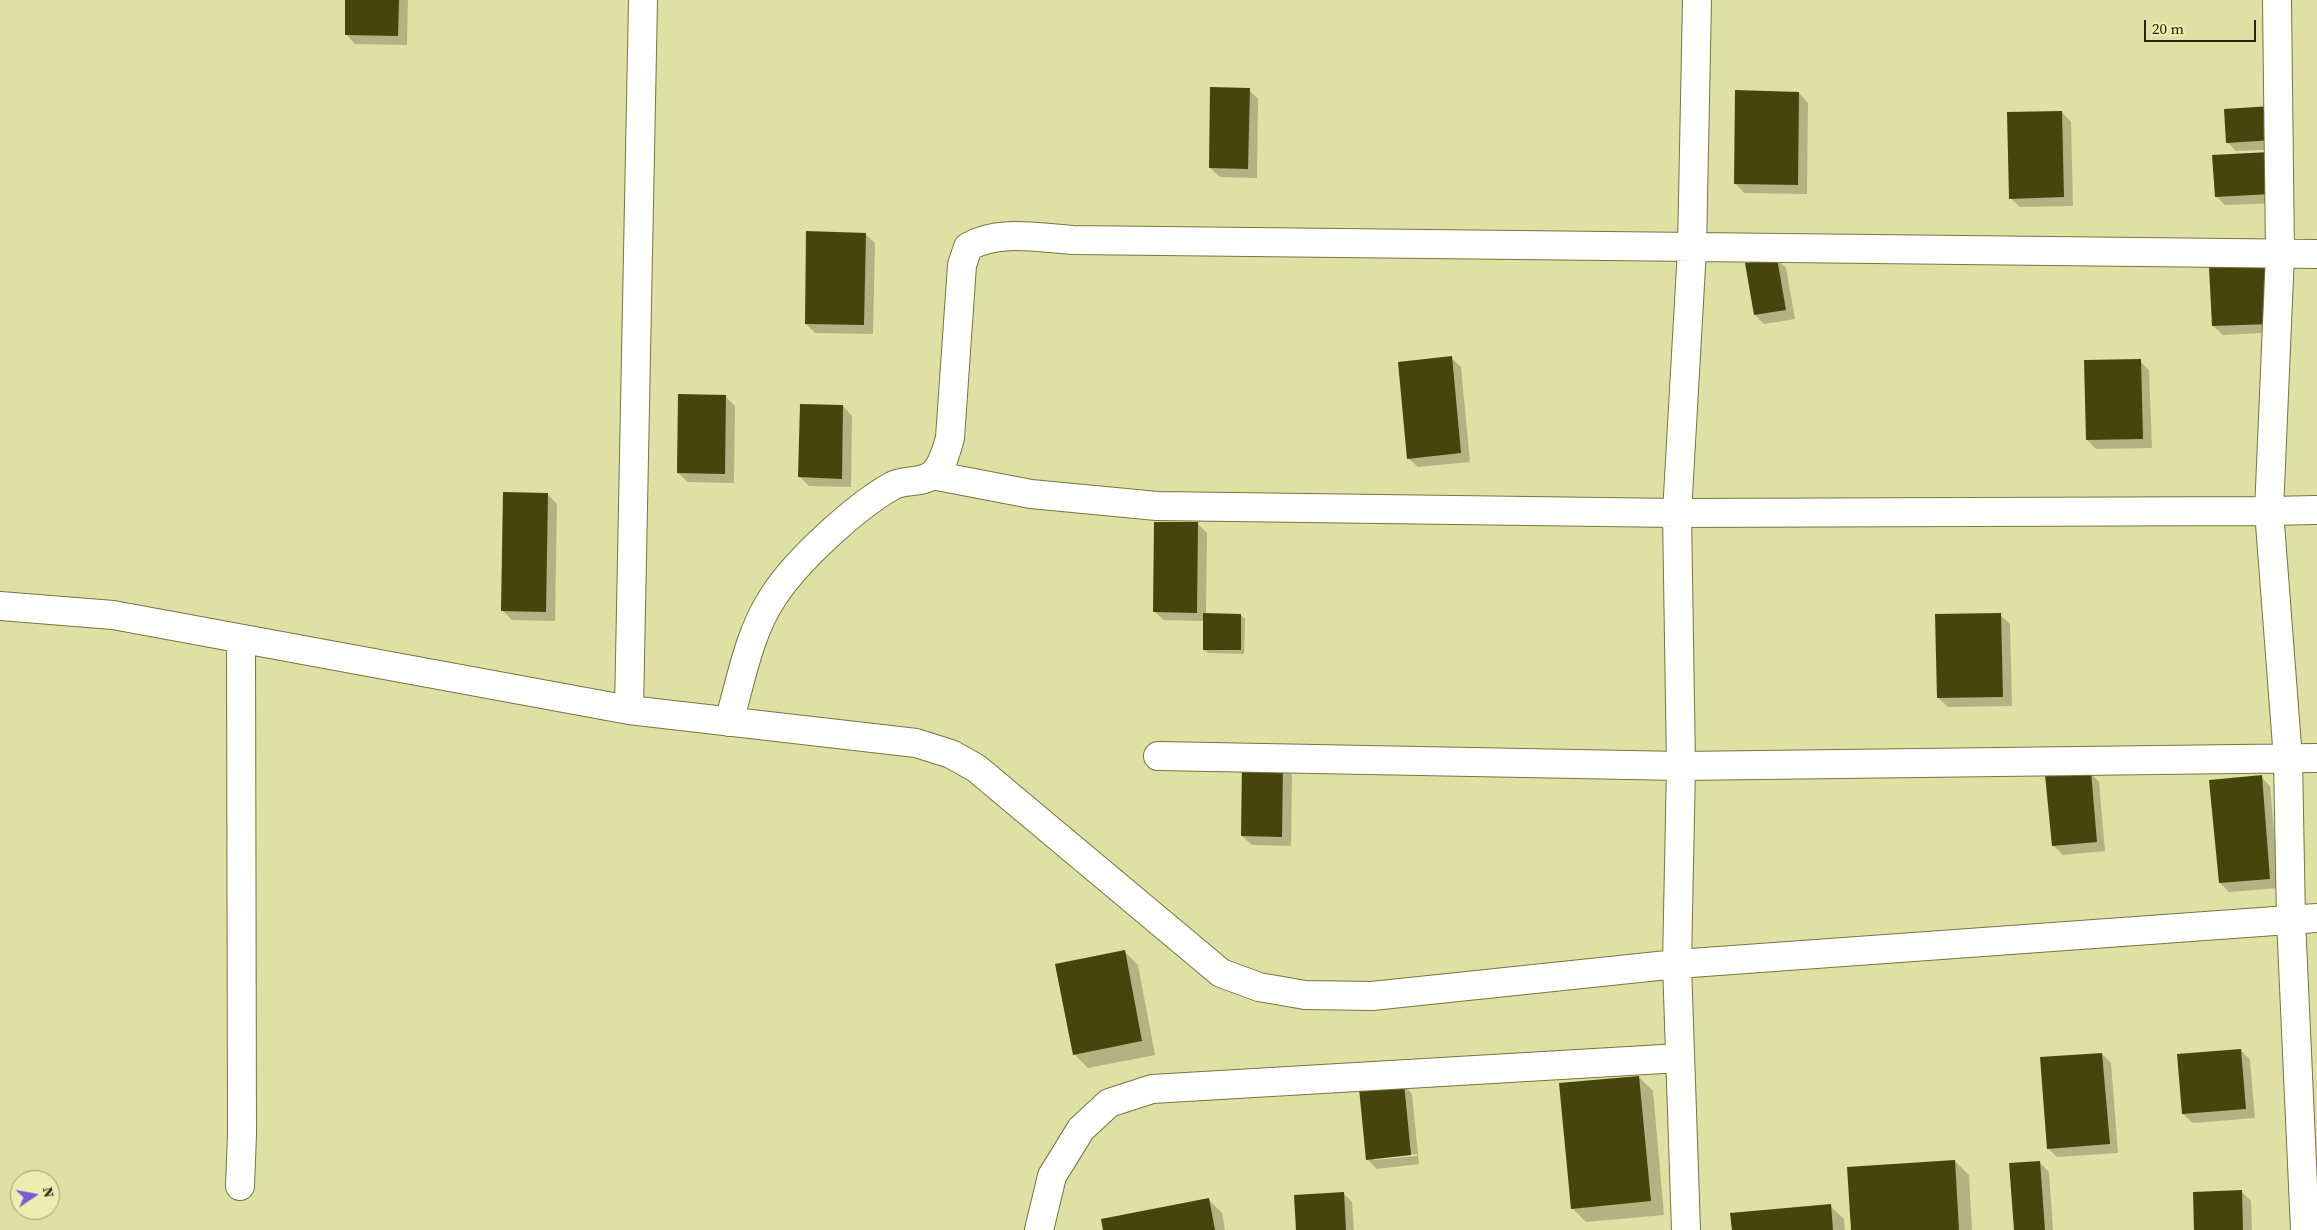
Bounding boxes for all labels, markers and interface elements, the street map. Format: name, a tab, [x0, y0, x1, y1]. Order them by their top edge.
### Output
scale bar	[2147, 10, 2260, 42]
text: 20 m	[2152, 18, 2184, 39]
north arrow	[10, 1170, 60, 1220]
text: N	[38, 1185, 60, 1199]

